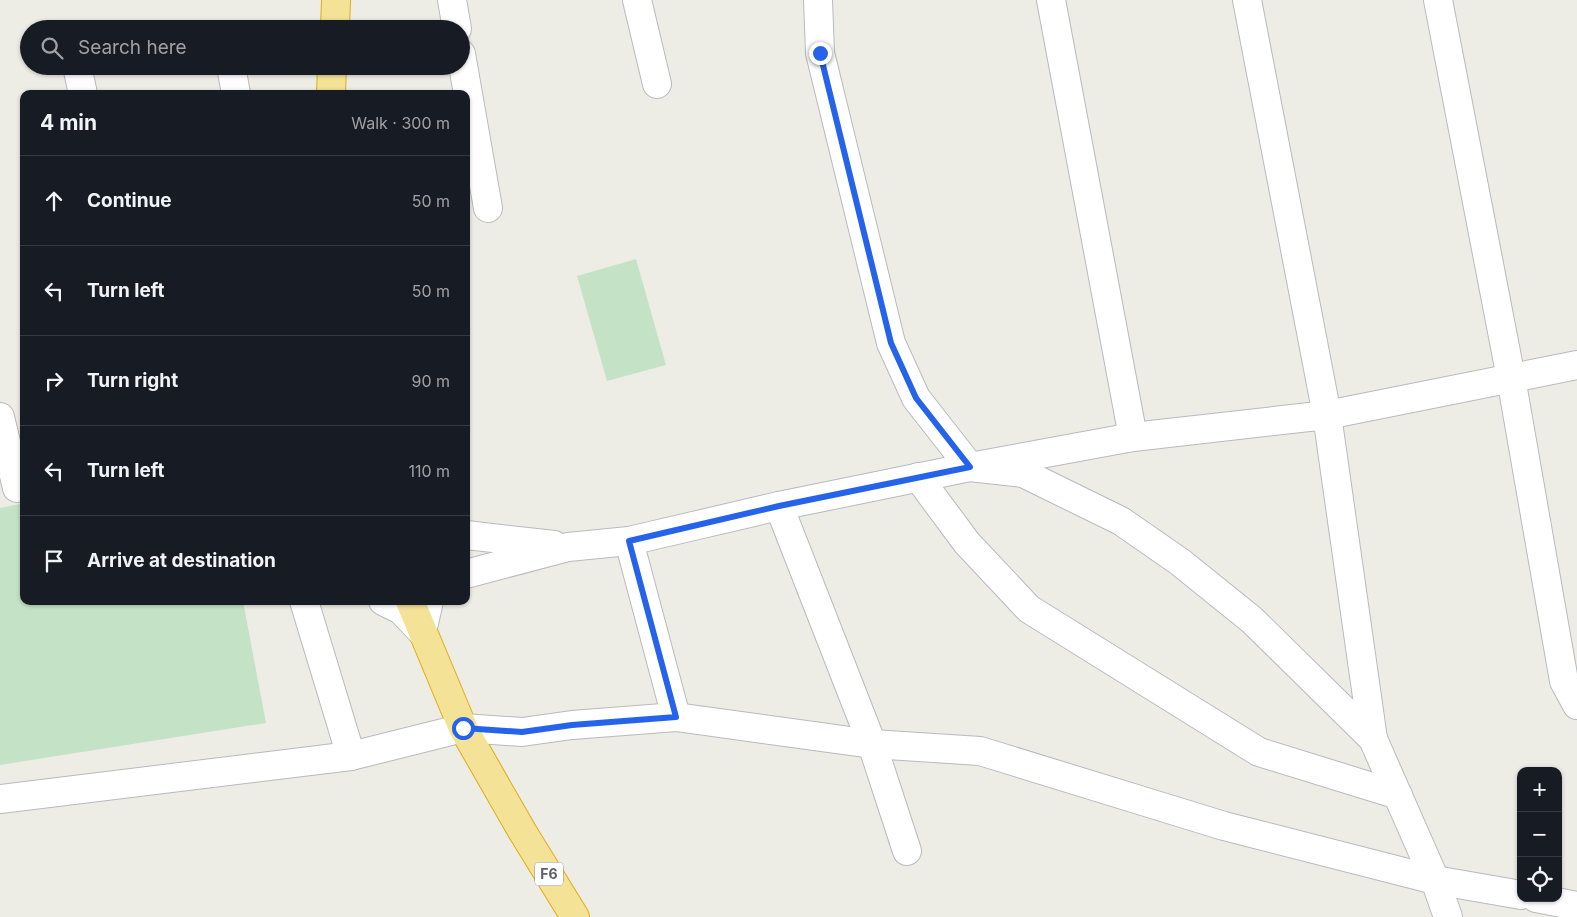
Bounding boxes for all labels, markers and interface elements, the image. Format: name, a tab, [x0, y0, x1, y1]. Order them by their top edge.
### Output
search box	[20, 20, 470, 75]
icon: search	[38, 34, 66, 62]
text: Search here	[78, 36, 187, 59]
route end	[809, 42, 832, 65]
text: 4 min	[40, 110, 97, 135]
text: Walk · 300 m	[351, 113, 450, 133]
icon: ahead	[40, 187, 68, 215]
text: Continue	[87, 189, 172, 212]
text: 50 m	[412, 191, 450, 211]
icon: left	[40, 277, 68, 305]
text: Turn left	[87, 279, 165, 302]
text: 50 m	[412, 281, 450, 301]
icon: right	[40, 367, 68, 395]
text: Turn right	[87, 369, 178, 392]
text: 90 m	[411, 371, 450, 391]
icon: left	[40, 457, 68, 485]
text: Turn left	[87, 459, 165, 482]
text: 110 m	[408, 461, 450, 481]
icon: arrive	[40, 547, 68, 575]
text: Arrive at destination	[87, 549, 276, 572]
route start	[452, 717, 475, 740]
map controls	[1517, 767, 1562, 902]
button: +	[1517, 767, 1562, 812]
button: −	[1517, 812, 1562, 857]
button: locate	[1517, 857, 1562, 902]
road number: F6	[535, 862, 563, 886]

